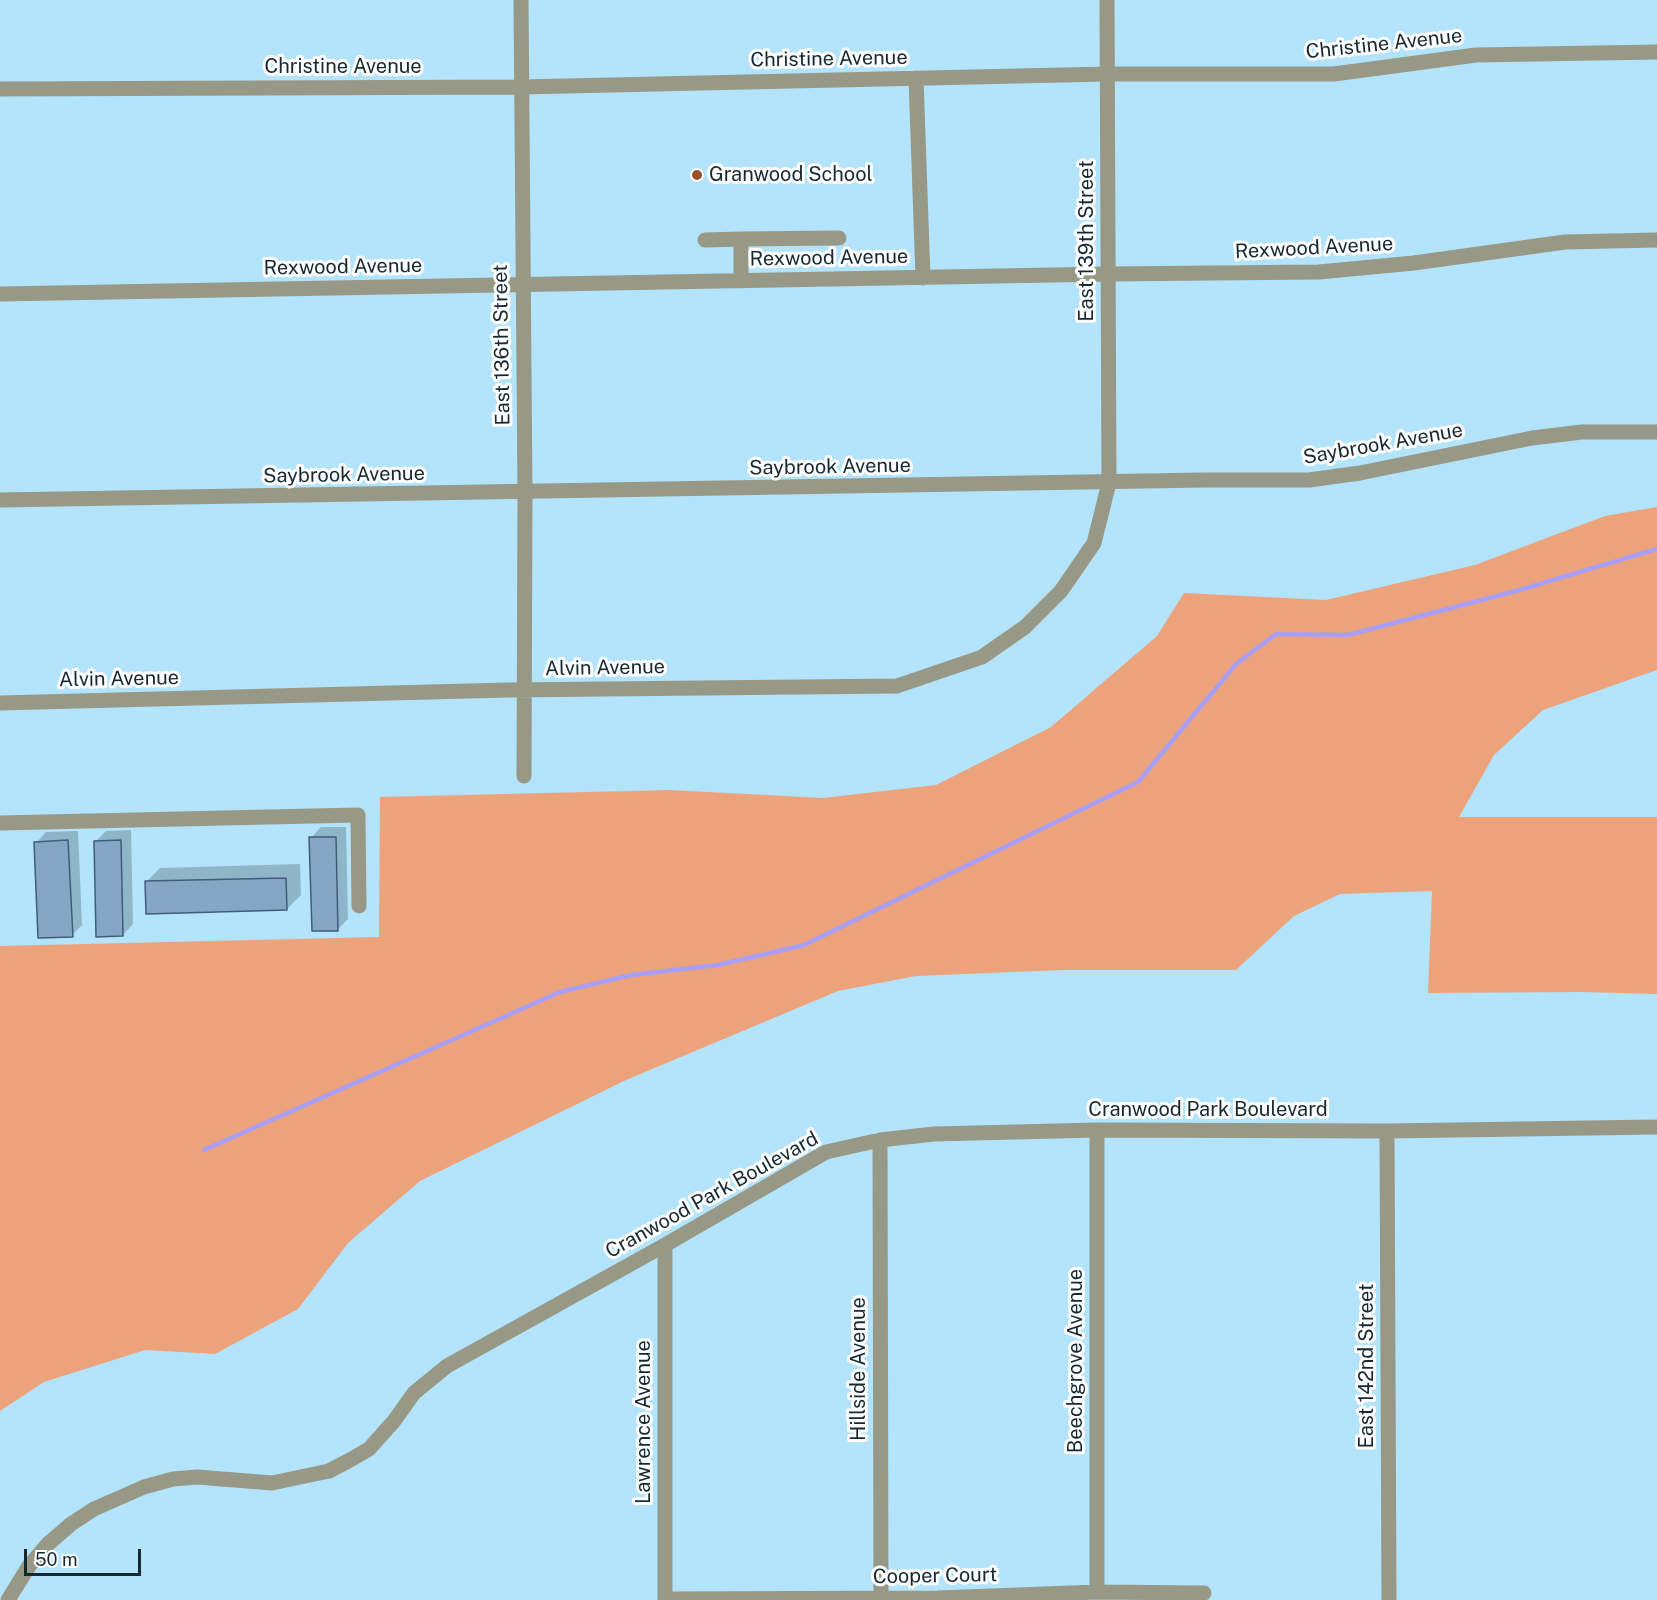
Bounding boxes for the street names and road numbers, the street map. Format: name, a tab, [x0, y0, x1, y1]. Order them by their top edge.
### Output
street label: Christine Avenue	[1305, 24, 1463, 64]
street label: Christine Avenue	[750, 46, 908, 72]
street label: Christine Avenue	[264, 55, 422, 79]
street label: East 139th Street	[1075, 160, 1099, 322]
street label: Rexwood Avenue	[1234, 232, 1394, 264]
street label: Rexwood Avenue	[749, 245, 909, 271]
street label: Rexwood Avenue	[263, 254, 423, 280]
street label: East 136th Street	[489, 264, 515, 426]
street label: Saybrook Avenue	[1301, 418, 1465, 470]
street label: Saybrook Avenue	[749, 454, 911, 480]
street label: Saybrook Avenue	[263, 462, 425, 488]
street label: Alvin Avenue	[545, 655, 665, 681]
street label: Alvin Avenue	[59, 666, 179, 692]
street label: Cranwood Park Boulevard	[1088, 1098, 1328, 1122]
street label: Cranwood Park Boulevard	[601, 1126, 823, 1264]
street label: Beechgrove Avenue	[1064, 1269, 1088, 1453]
street label: East 142nd Street	[1355, 1283, 1379, 1449]
street label: Hillside Avenue	[847, 1297, 871, 1441]
street label: Lawrence Avenue	[632, 1340, 656, 1504]
street label: Cooper Court	[873, 1563, 997, 1589]

